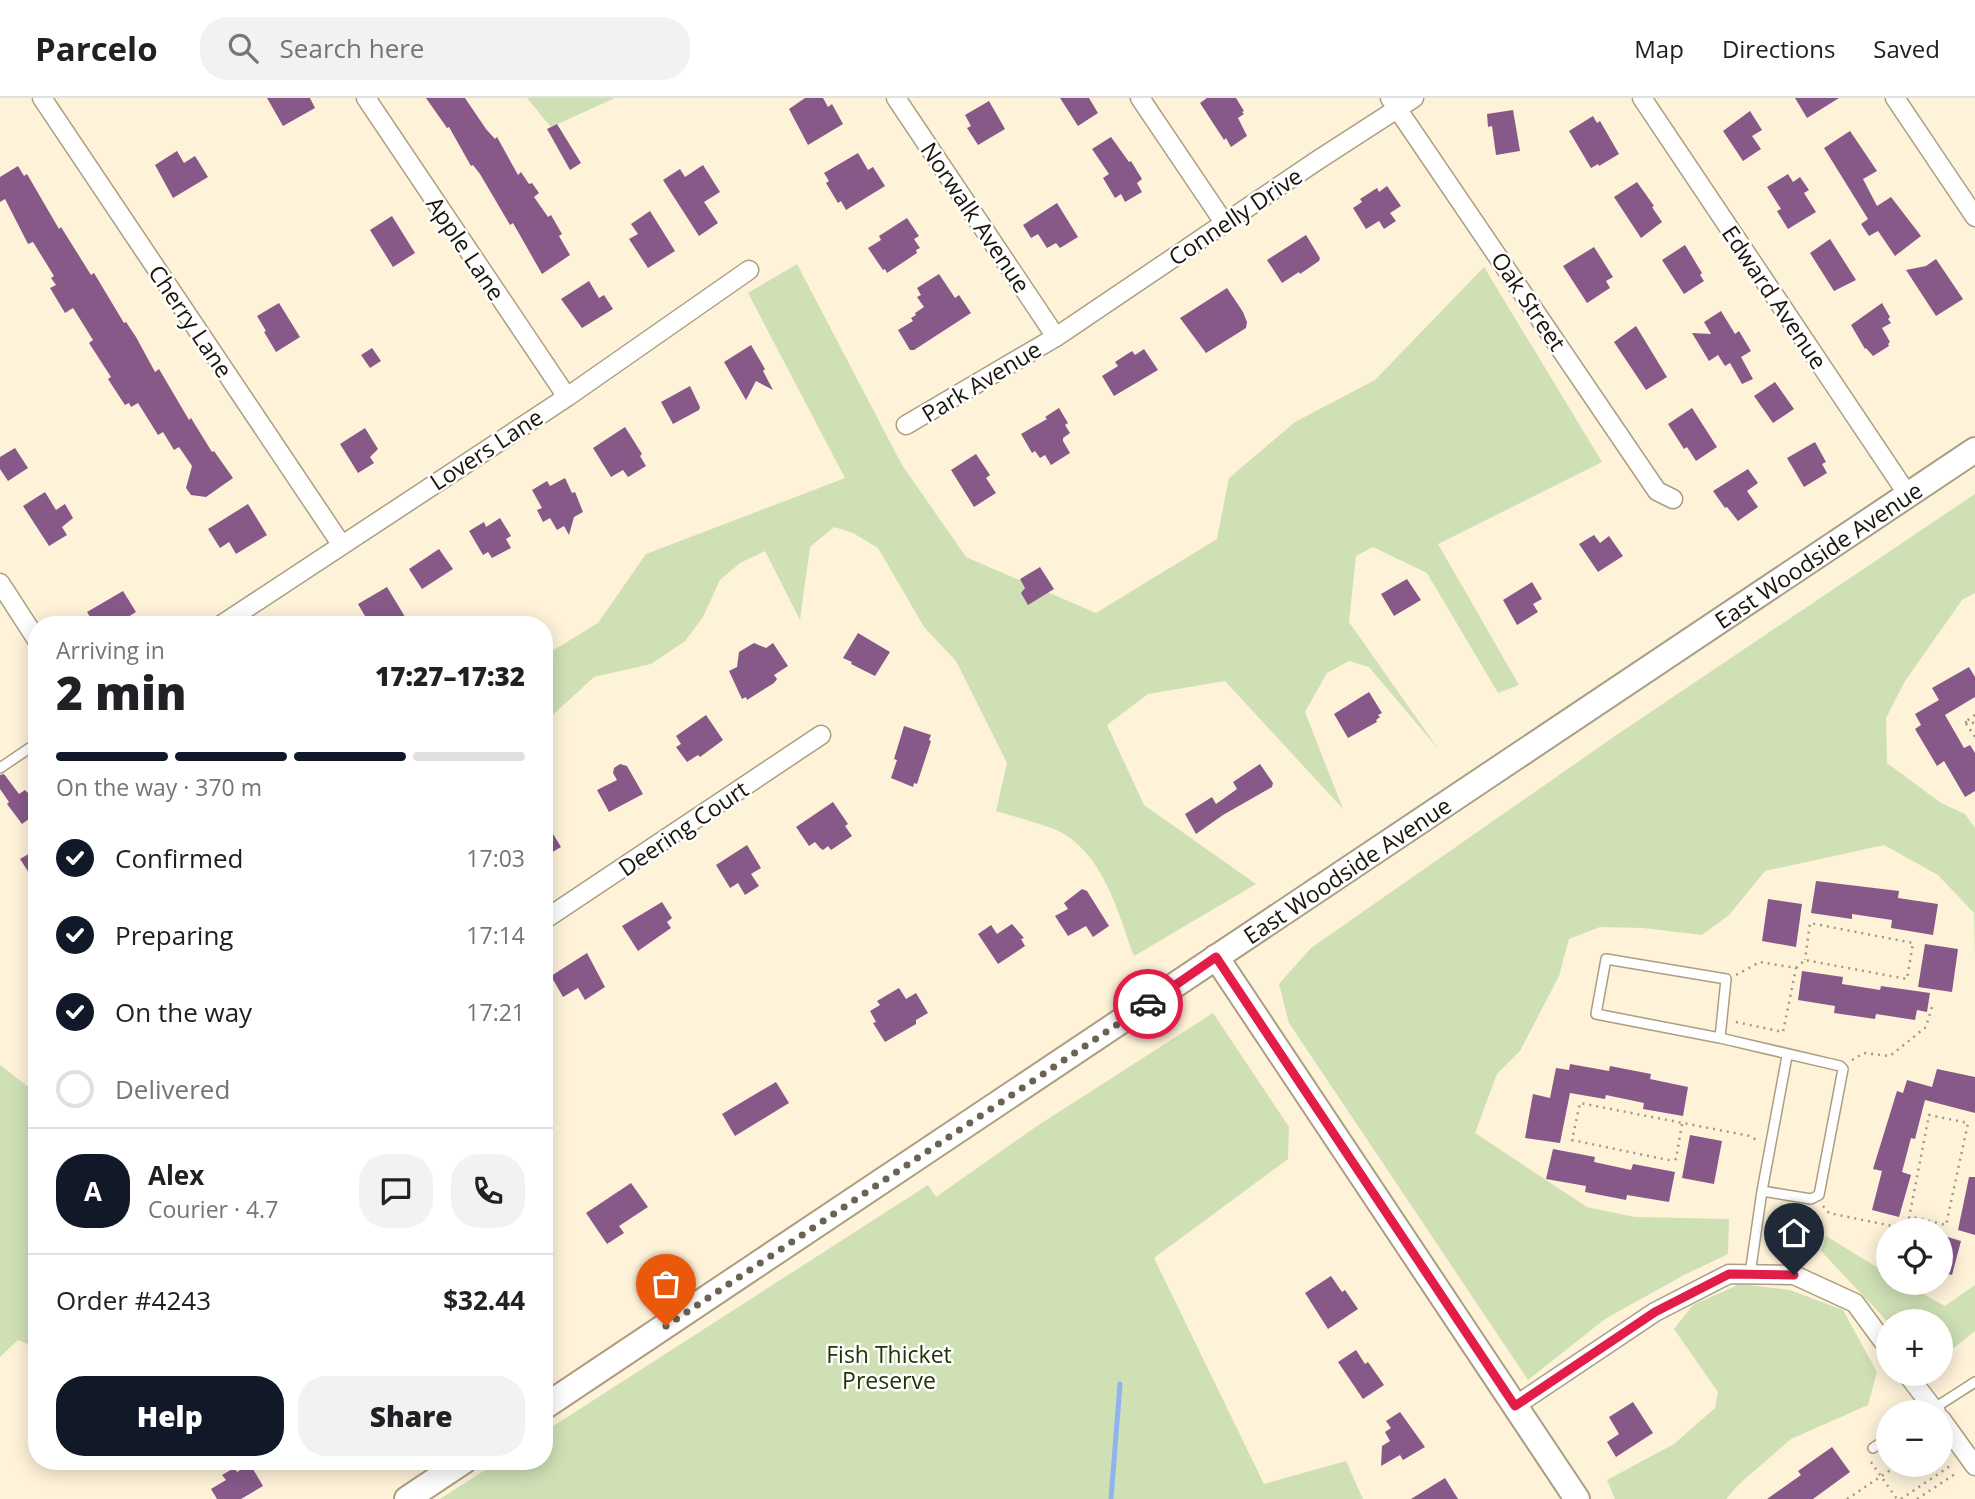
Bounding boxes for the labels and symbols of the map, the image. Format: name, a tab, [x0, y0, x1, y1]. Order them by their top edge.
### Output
street label: Norwalk Avenue	[914, 135, 1038, 299]
street label: Connelly Drive	[1162, 159, 1308, 273]
street label: Apple Lane	[419, 190, 513, 306]
street label: Edward Avenue	[1715, 219, 1835, 375]
street label: Oak Street	[1484, 245, 1574, 357]
street label: Cherry Lane	[141, 258, 241, 384]
street label: Park Avenue	[915, 333, 1047, 429]
street label: Lovers Lane	[423, 401, 549, 497]
street label: East Woodside Avenue	[1708, 474, 1928, 636]
street label: Deering Court	[612, 773, 754, 883]
street label: East Woodside Avenue	[1237, 789, 1457, 951]
courier	[1113, 969, 1183, 1039]
pin	[1764, 1203, 1824, 1275]
pin	[636, 1254, 696, 1326]
park label: Fish Thicket Preserve	[826, 1338, 952, 1396]

